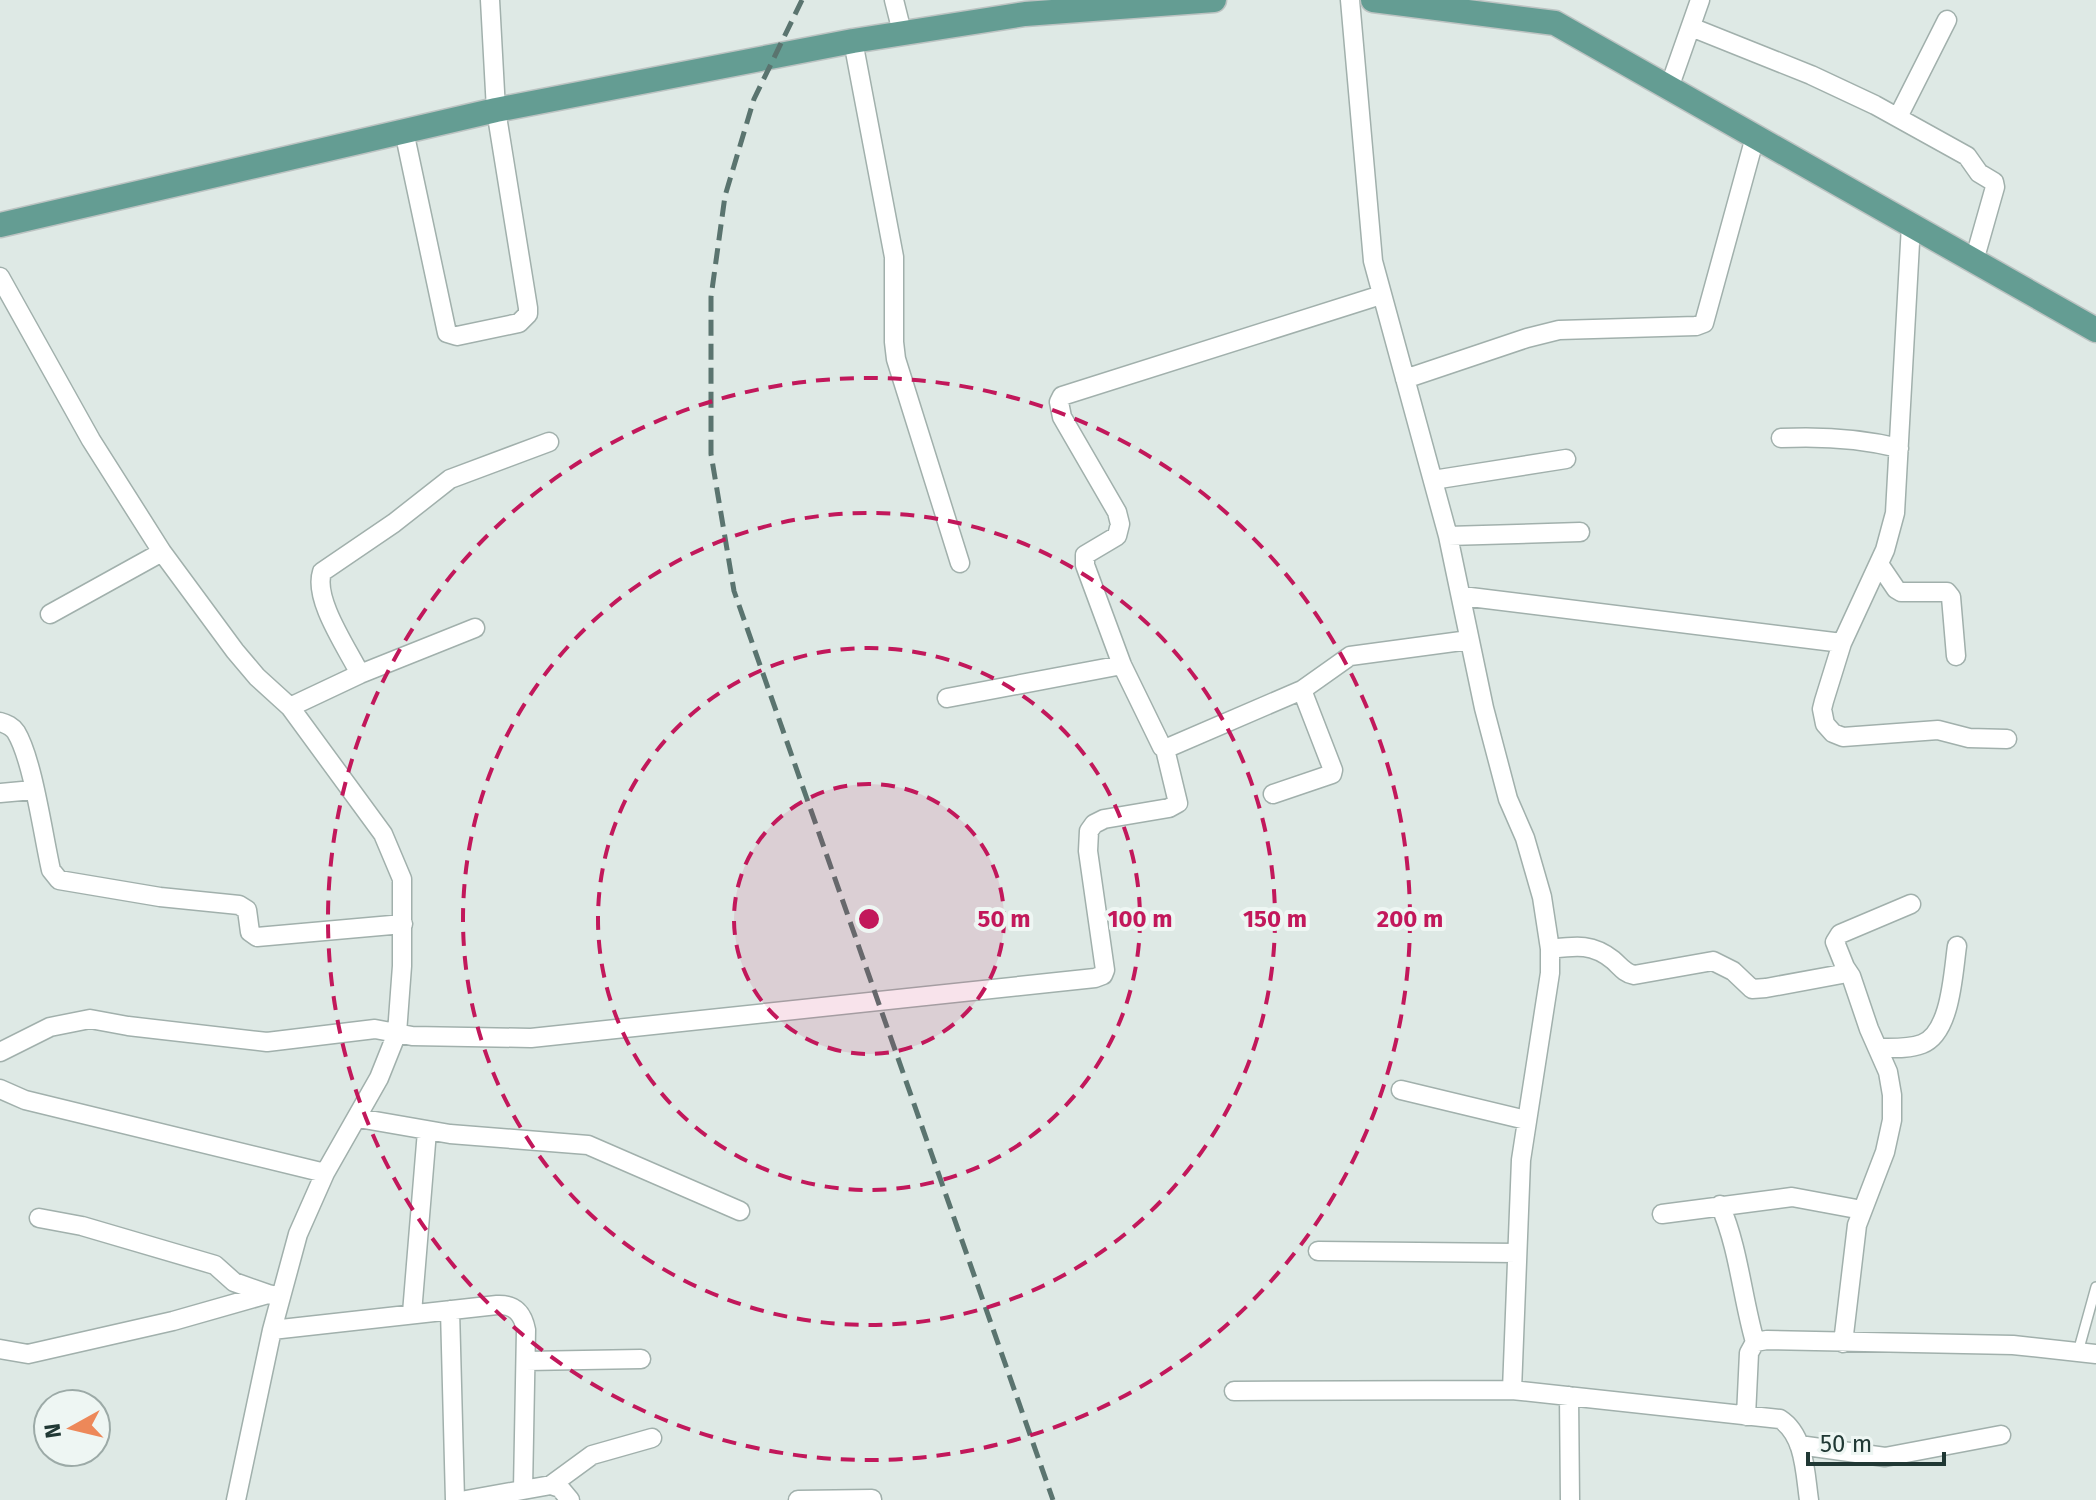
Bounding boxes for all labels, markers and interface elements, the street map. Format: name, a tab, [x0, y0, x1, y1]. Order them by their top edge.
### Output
centre of rings	[855, 905, 883, 933]
text: 50 m	[978, 905, 1030, 933]
text: 100 m	[1107, 905, 1173, 933]
text: 150 m	[1243, 905, 1307, 933]
text: 200 m	[1377, 905, 1443, 933]
north arrow	[32, 1388, 112, 1468]
scale bar	[1808, 1416, 1944, 1466]
text: N	[38, 1422, 67, 1440]
text: 50 m	[1820, 1430, 1872, 1458]

